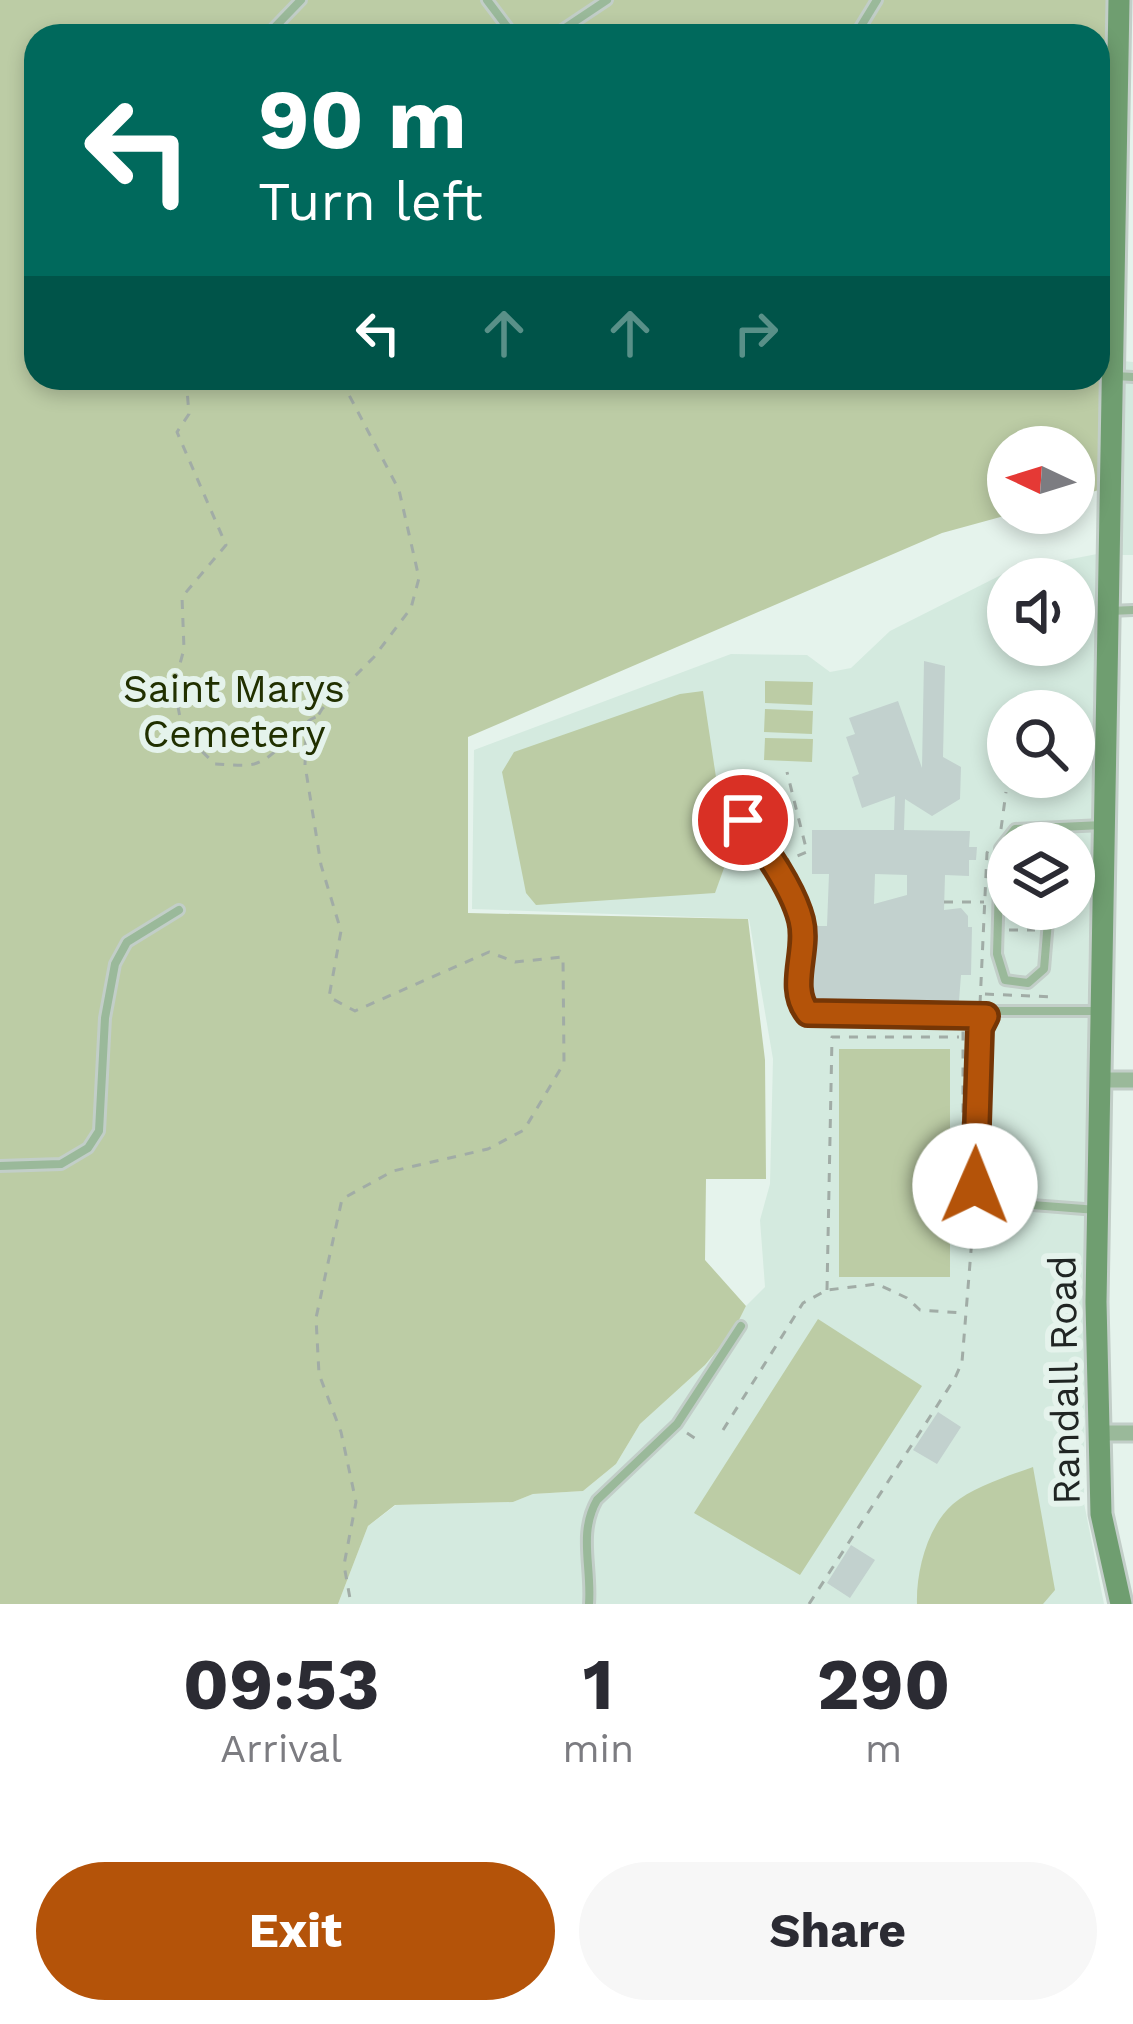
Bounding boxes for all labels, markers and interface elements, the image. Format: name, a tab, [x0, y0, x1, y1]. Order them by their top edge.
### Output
text: 90 m	[258, 70, 467, 168]
icon: left	[60, 72, 216, 228]
text: Turn left	[258, 170, 483, 233]
icon: left	[345, 300, 411, 366]
icon: ahead	[471, 300, 537, 366]
icon: ahead	[597, 300, 663, 366]
icon: right	[723, 300, 789, 366]
north arrow	[987, 426, 1095, 534]
map controls	[987, 426, 1095, 930]
button: sound	[987, 558, 1095, 666]
park label: Saint Marys Cemetery	[123, 666, 345, 756]
button: search	[987, 690, 1095, 798]
pin	[692, 769, 794, 871]
icon: arrive	[710, 787, 776, 853]
button: layers	[987, 822, 1095, 930]
position arrow	[912, 1123, 1038, 1249]
street label: Randall Road	[1039, 1255, 1089, 1505]
text: 09:53	[183, 1642, 380, 1726]
text: 1	[583, 1642, 614, 1726]
text: 290	[817, 1642, 950, 1726]
text: Arrival	[220, 1726, 342, 1771]
text: min	[562, 1726, 634, 1771]
text: m	[865, 1726, 902, 1771]
button: Exit	[36, 1862, 555, 2000]
button: Share	[579, 1862, 1097, 2000]

